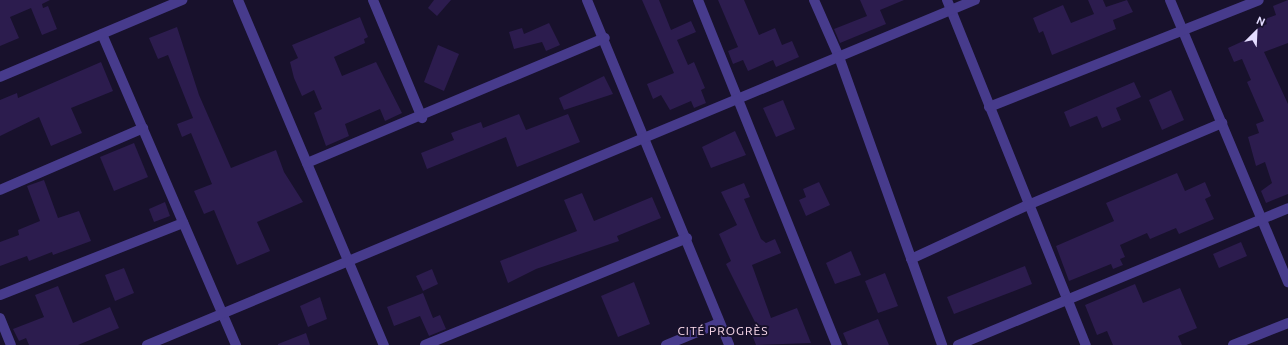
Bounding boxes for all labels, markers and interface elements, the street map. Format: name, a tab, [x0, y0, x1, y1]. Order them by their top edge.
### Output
north arrow	[1236, 12, 1276, 52]
text: N	[1255, 14, 1267, 28]
district label: CITÉ PROGRÈS	[678, 324, 768, 338]

